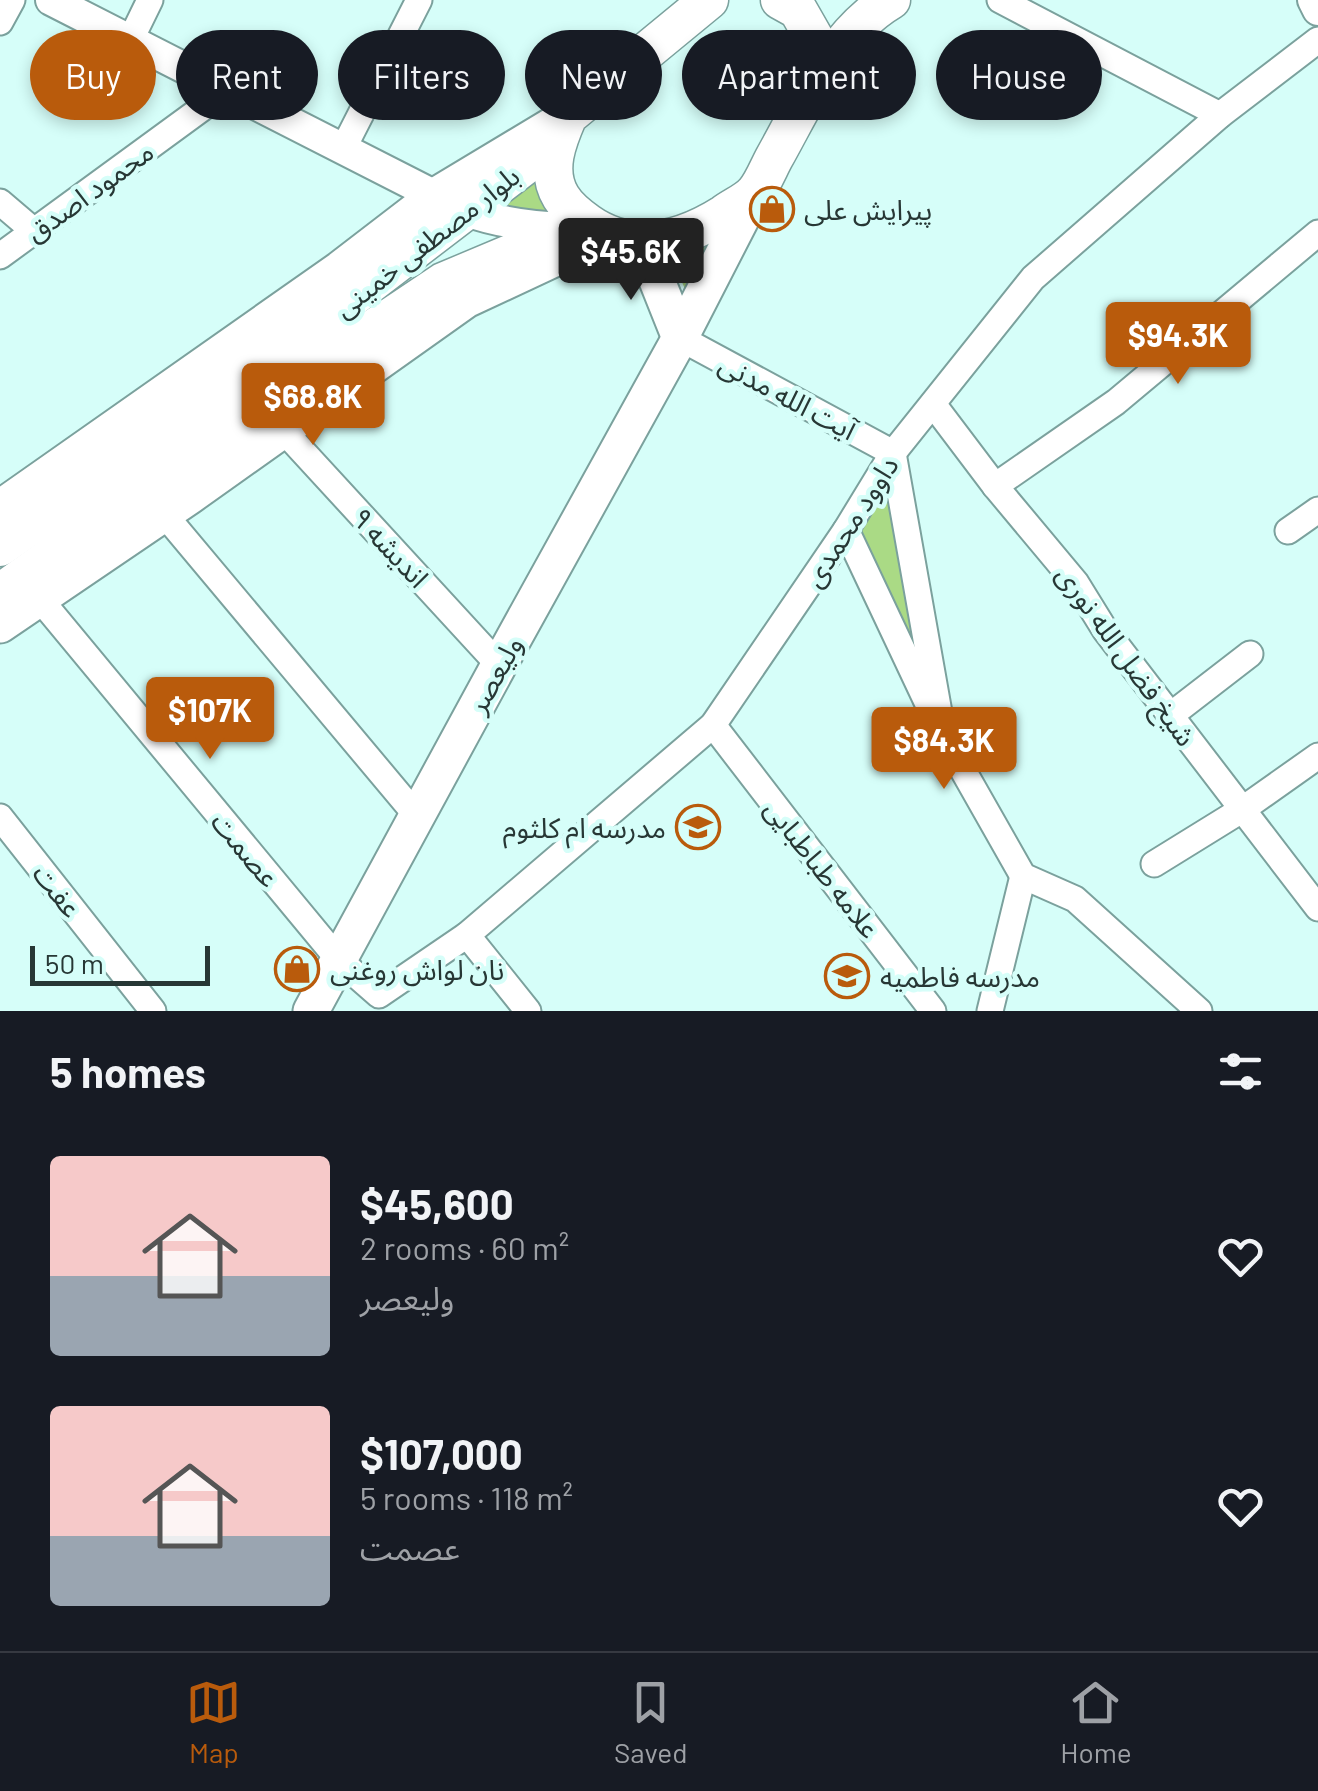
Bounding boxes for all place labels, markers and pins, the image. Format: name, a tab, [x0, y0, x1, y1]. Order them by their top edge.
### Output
shop icon: پیرایش علی	[749, 186, 795, 232]
place label: پیرایش علی	[804, 192, 932, 228]
pin: $45.6K	[550, 218, 712, 303]
pin: $94.3K	[1097, 302, 1259, 387]
pin: $68.8K	[232, 363, 394, 448]
pin: $107K	[140, 677, 280, 762]
pin: $84.3K	[863, 707, 1025, 792]
school or university icon: مدرسه ام کلثوم	[675, 804, 721, 850]
place label: مدرسه ام کلثوم	[503, 810, 666, 849]
shop icon: نان لواش روغنی	[274, 946, 320, 992]
place label: نان لواش روغنی	[330, 952, 504, 987]
school or university icon: مدرسه فاطمیه	[824, 953, 870, 999]
place label: مدرسه فاطمیه	[880, 959, 1040, 994]

